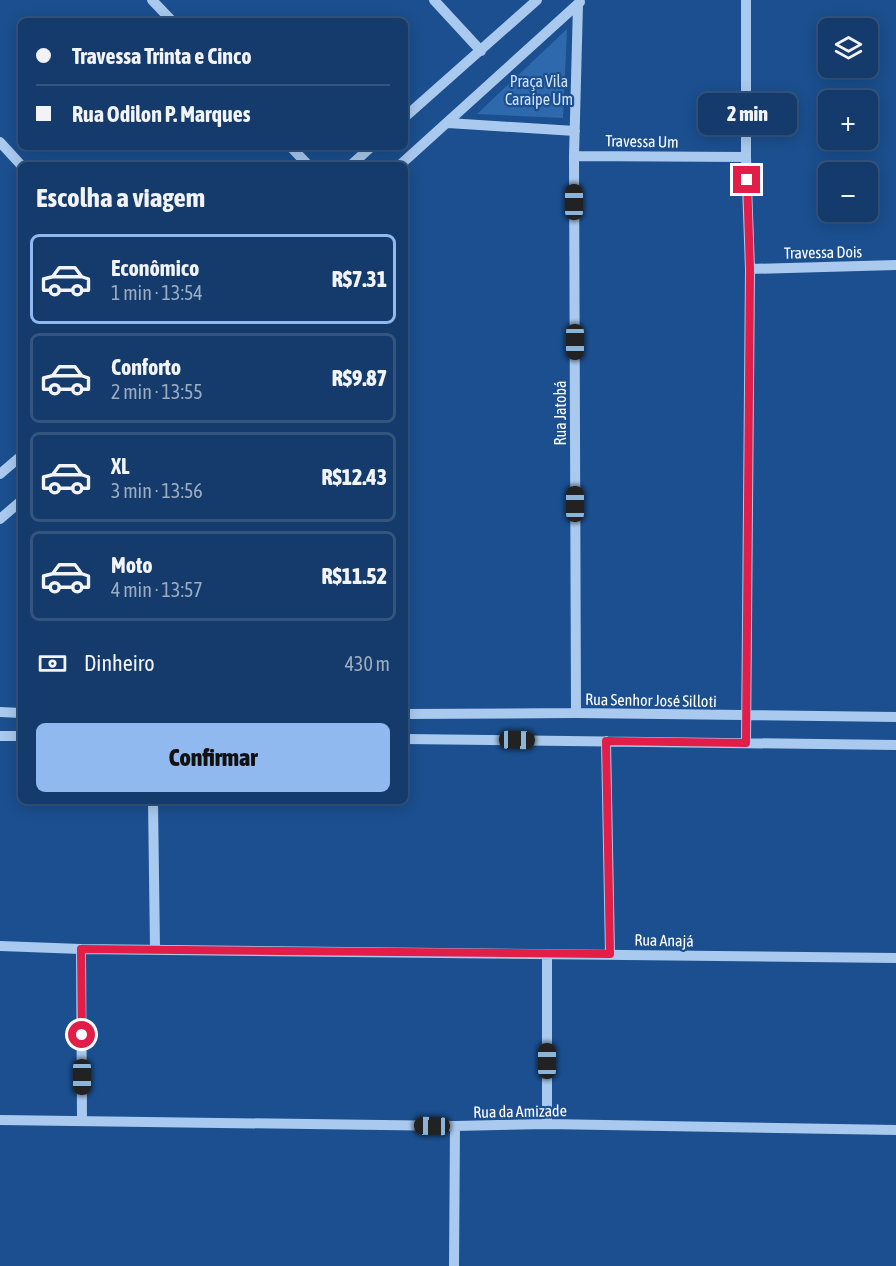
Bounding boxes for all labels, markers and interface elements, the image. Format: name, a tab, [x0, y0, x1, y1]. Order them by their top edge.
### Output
map controls	[818, 18, 878, 222]
button: layers	[818, 18, 878, 78]
text: Travessa Trinta e Cinco	[72, 43, 251, 69]
park label: Praça Vila Caraípe Um	[505, 72, 573, 109]
button: +	[818, 90, 878, 150]
callout: 2 min	[698, 93, 796, 135]
text: Rua Odilon P. Marques	[72, 101, 250, 127]
text: 2 min	[727, 102, 768, 125]
street label: Travessa Um	[605, 131, 679, 151]
button: −	[818, 162, 878, 222]
route end	[733, 166, 760, 193]
text: Escolha a viagem	[36, 182, 205, 213]
car	[565, 184, 583, 220]
street label: Travessa Dois	[784, 242, 863, 262]
icon: car	[39, 252, 93, 306]
text: Econômico	[111, 255, 199, 281]
text: R$7.31	[332, 266, 387, 292]
text: 1 min · 13:54	[111, 281, 203, 304]
car	[566, 324, 584, 360]
icon: car	[39, 351, 93, 405]
text: Conforto	[111, 354, 181, 380]
text: R$9.87	[332, 365, 387, 391]
text: 2 min · 13:55	[111, 380, 203, 403]
street label: Rua Jatobá	[551, 381, 569, 445]
icon: car	[39, 450, 93, 504]
text: XL	[111, 453, 129, 479]
text: R$12.43	[321, 464, 387, 490]
text: 3 min · 13:56	[111, 479, 203, 502]
car	[566, 486, 584, 522]
icon: car	[39, 549, 93, 603]
text: Moto	[111, 552, 153, 578]
text: R$11.52	[321, 563, 387, 589]
text: 4 min · 13:57	[111, 578, 203, 601]
icon: cash	[36, 647, 69, 680]
text: Dinheiro	[84, 650, 155, 676]
text: 430 m	[345, 652, 390, 675]
street label: Rua Senhor José Silloti	[585, 690, 717, 710]
button: Confirmar	[36, 723, 390, 792]
car	[499, 731, 535, 749]
street label: Rua Anajá	[634, 930, 694, 951]
route start	[68, 1021, 95, 1048]
car	[538, 1043, 556, 1079]
car	[73, 1059, 91, 1095]
street label: Rua da Amizade	[473, 1101, 567, 1121]
car	[414, 1117, 450, 1135]

